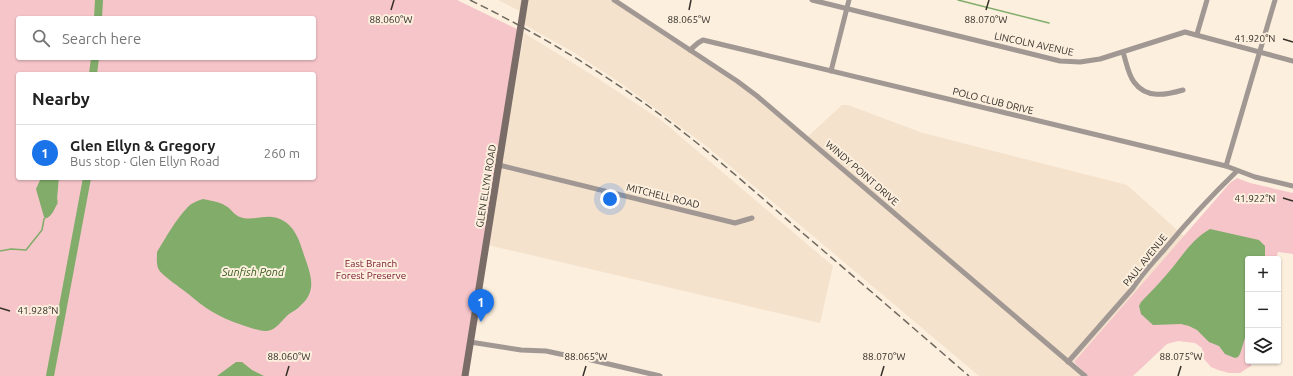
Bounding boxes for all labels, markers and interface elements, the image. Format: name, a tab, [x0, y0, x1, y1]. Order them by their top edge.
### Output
text: 88.060°W	[369, 14, 413, 25]
text: 88.065°W	[667, 14, 711, 25]
text: 88.070°W	[964, 14, 1008, 25]
search box	[16, 16, 316, 60]
icon: search	[30, 27, 52, 49]
text: Search here	[62, 30, 141, 47]
street label: LINCOLN AVENUE	[993, 30, 1075, 58]
text: 41.920°N	[1234, 33, 1276, 44]
street label: POLO CLUB DRIVE	[951, 86, 1035, 116]
text: Nearby	[32, 89, 90, 108]
text: Glen Ellyn & Gregory	[70, 137, 216, 154]
street label: WINDY POINT DRIVE	[823, 138, 901, 208]
street label: GLEN ELLYN ROAD	[474, 144, 498, 228]
text: 1	[41, 146, 49, 160]
text: 260 m	[264, 146, 300, 160]
text: Bus stop · Glen Ellyn Road	[70, 154, 220, 168]
street label: MITCHELL ROAD	[625, 182, 701, 210]
your location	[600, 189, 620, 209]
text: 41.922°N	[1234, 193, 1276, 204]
street label: PAUL AVENUE	[1121, 231, 1170, 288]
map controls	[1245, 256, 1281, 364]
button: +	[1245, 256, 1281, 292]
park label: East Branch Forest Preserve	[336, 258, 406, 281]
water label: Sunfish Pond	[221, 266, 285, 279]
pin: 1	[468, 289, 494, 322]
button: −	[1245, 292, 1281, 328]
text: 41.928°N	[17, 305, 59, 316]
button: layers	[1245, 328, 1281, 364]
text: 88.060°W	[267, 351, 311, 362]
text: 88.065°W	[564, 351, 608, 362]
text: 88.070°W	[862, 351, 906, 362]
text: 88.075°W	[1159, 351, 1203, 362]

